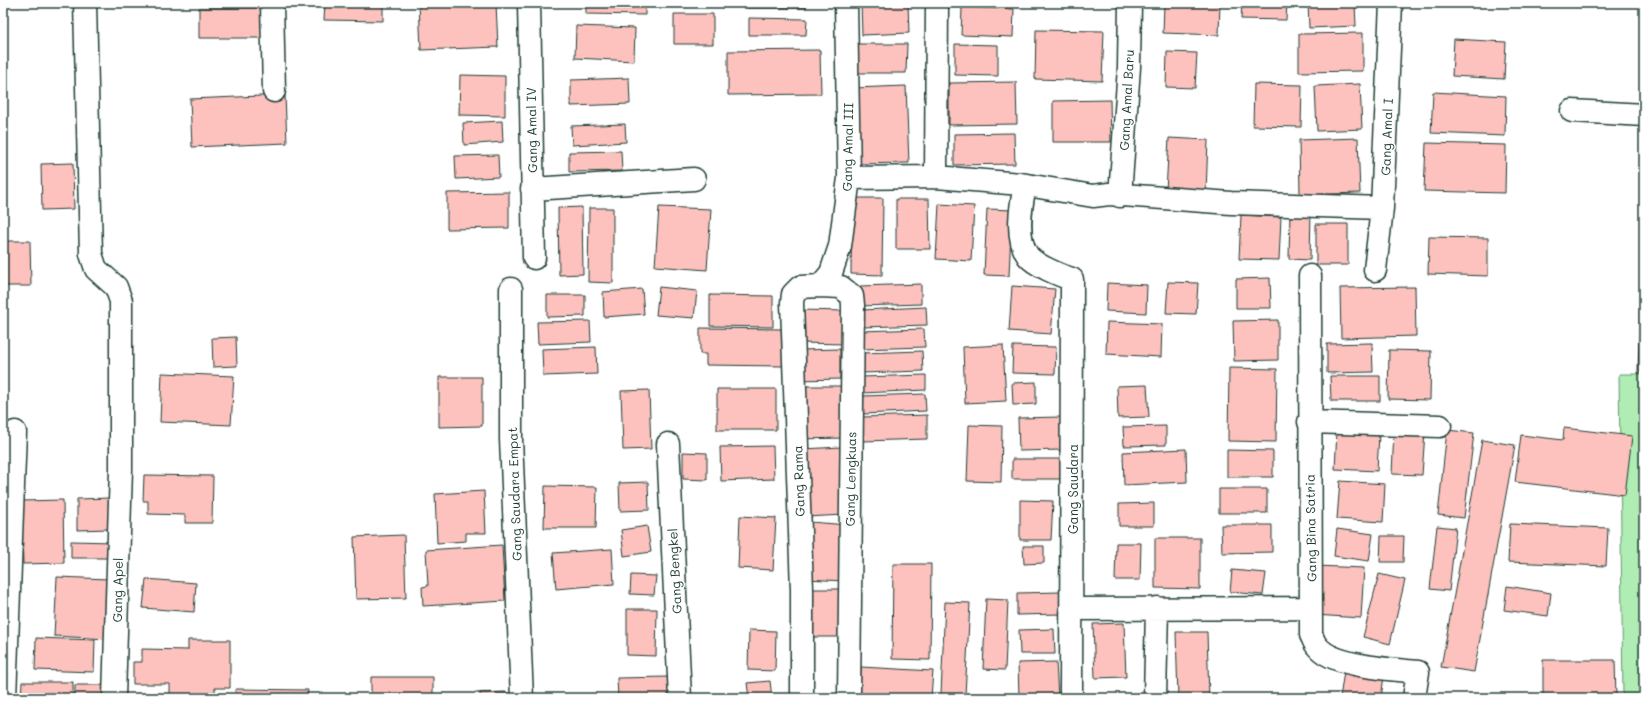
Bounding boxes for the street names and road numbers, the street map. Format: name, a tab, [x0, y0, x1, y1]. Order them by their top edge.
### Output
street label: Gang Amal Baru	[1115, 49, 1137, 151]
street label: Gang Amal IV	[522, 87, 540, 173]
street label: Gang Amal I	[1376, 98, 1396, 176]
street label: Gang Amal III	[838, 102, 856, 191]
street label: Gang Saudara Empat	[503, 427, 525, 561]
street label: Gang Lengkuas	[841, 432, 859, 526]
street label: Gang Saudara	[1064, 444, 1081, 534]
street label: Gang Rama	[788, 445, 808, 517]
street label: Gang Bina Satria	[1301, 474, 1319, 582]
street label: Gang Bengkel	[663, 528, 685, 614]
street label: Gang Apel	[108, 557, 126, 623]

